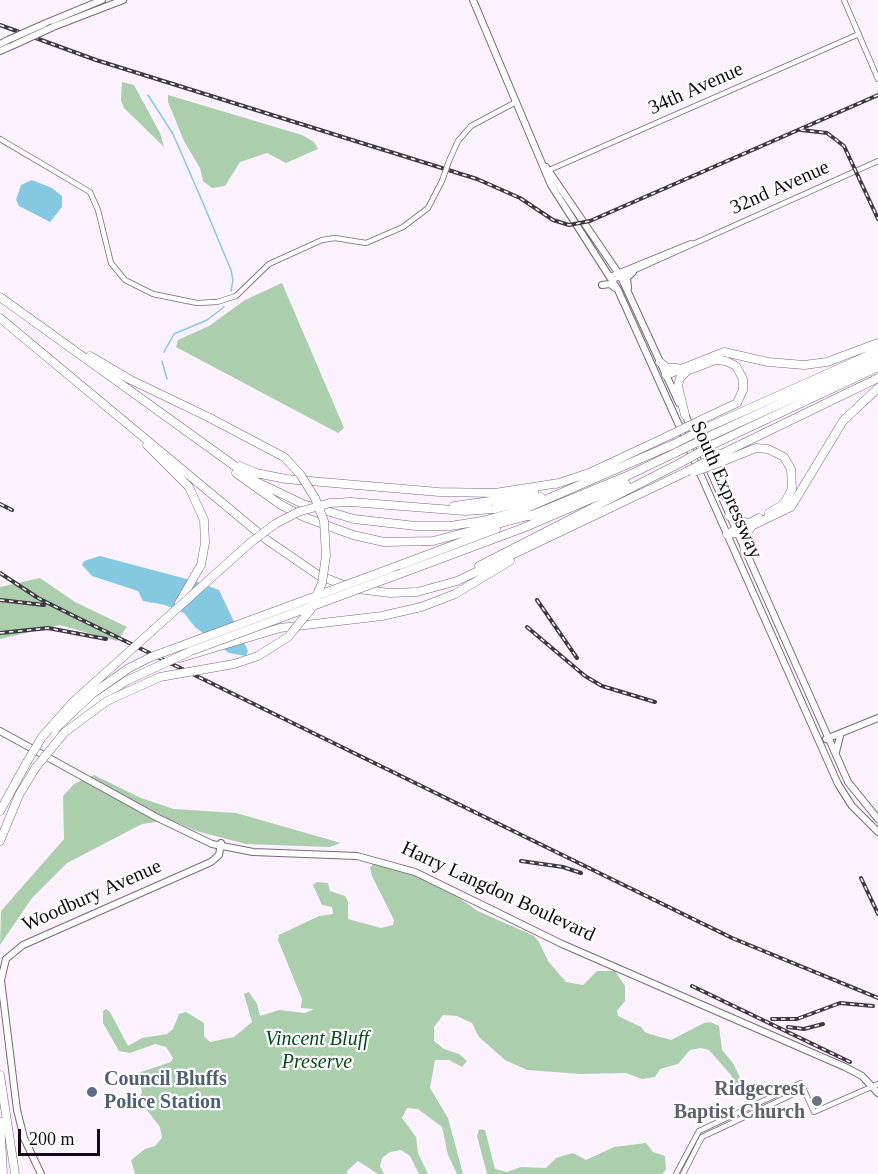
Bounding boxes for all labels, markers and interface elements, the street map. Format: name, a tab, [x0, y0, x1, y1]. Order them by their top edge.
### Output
street label: 34th Avenue	[645, 57, 747, 121]
street label: 32nd Avenue	[727, 156, 833, 220]
street label: South Expressway	[685, 417, 767, 563]
street label: Harry Langdon Boulevard	[397, 837, 599, 947]
street label: Woodbury Avenue	[19, 855, 165, 937]
park label: Vincent Bluff Preserve	[265, 1028, 369, 1075]
place label: Council Bluffs Police Station	[104, 1068, 227, 1115]
place label: Ridgecrest Baptist Church	[674, 1078, 805, 1125]
marker: Council Bluffs Police Station	[85, 1085, 99, 1099]
marker: Ridgecrest Baptist Church	[810, 1094, 824, 1108]
scale bar	[21, 1117, 104, 1155]
text: 200 m	[29, 1129, 75, 1149]

